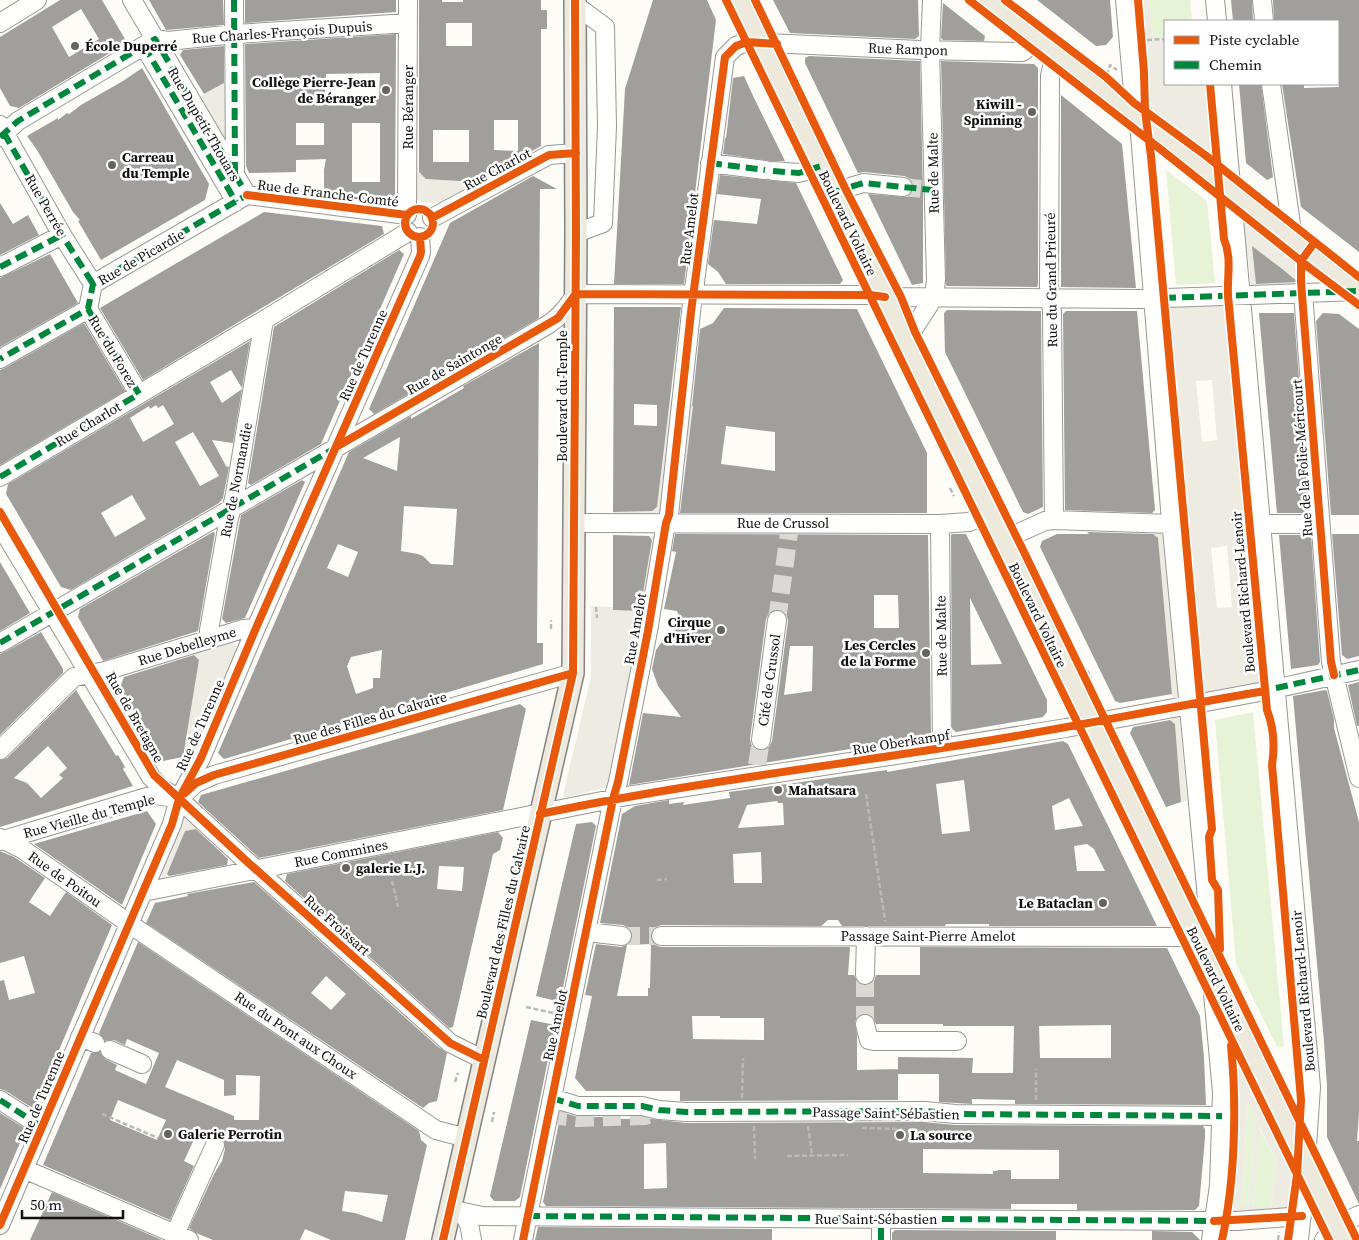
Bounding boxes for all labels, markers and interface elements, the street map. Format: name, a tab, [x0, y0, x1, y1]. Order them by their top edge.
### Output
street label: Rue Charles-François Dupuis	[191, 16, 373, 48]
legend	[1164, 20, 1339, 85]
text: Piste cyclable	[1209, 29, 1300, 50]
place label: École Duperré	[85, 36, 177, 56]
street label: Rue Rampon	[868, 38, 949, 60]
marker: École Duperré	[69, 40, 81, 52]
text: Chemin	[1209, 54, 1262, 75]
street label: Rue Dupetit-Thouars	[163, 63, 245, 185]
street label: Rue Béranger	[398, 65, 418, 149]
place label: Collège Pierre-Jean de Béranger	[252, 72, 376, 108]
marker: Collège Pierre-Jean de Béranger	[380, 84, 392, 96]
place label: Kiwill - Spinning	[964, 94, 1022, 130]
marker: Kiwill - Spinning	[1026, 106, 1038, 118]
street label: Rue de Malte	[922, 132, 944, 214]
street label: Rue Charlot	[460, 143, 535, 195]
place label: Carreau du Temple	[122, 147, 190, 183]
marker: Carreau du Temple	[106, 159, 118, 171]
street label: Boulevard Voltaire	[814, 167, 882, 279]
street label: Rue Perrée	[20, 170, 72, 240]
street label: Rue de Franche-Comté	[256, 174, 400, 212]
street label: Rue Amelot	[675, 191, 703, 266]
street label: Rue du Grand Prieuré	[1040, 212, 1062, 348]
street label: Rue de Picardie	[94, 224, 188, 290]
street label: Rue de Turenne	[334, 306, 392, 404]
street label: Rue du Forez	[84, 311, 143, 391]
street label: Rue de Saintonge	[402, 328, 506, 400]
street label: Boulevard du Temple	[552, 330, 572, 462]
street label: Rue de la Folie-Méricourt	[1286, 378, 1317, 537]
street label: Rue Charlot	[51, 396, 125, 452]
street label: Rue de Normandie	[215, 421, 257, 539]
street label: Boulevard Richard-Lenoir	[1226, 510, 1260, 673]
street label: Rue de Crussol	[737, 513, 829, 533]
street label: Boulevard Voltaire	[1004, 559, 1072, 671]
street label: Rue Amelot	[619, 591, 651, 666]
street label: Rue de Malte	[930, 595, 952, 677]
place label: Cirque d'Hiver	[664, 612, 711, 648]
street label: Rue Debelleyme	[135, 622, 239, 670]
marker: Cirque d'Hiver	[715, 624, 727, 636]
street label: Cité de Crussol	[753, 633, 785, 727]
place label: Les Cercles de la Forme	[841, 635, 917, 671]
marker: Les Cercles de la Forme	[920, 647, 932, 659]
street label: Rue de Bretagne	[101, 668, 169, 766]
street label: Rue de Turenne	[171, 676, 229, 774]
street label: Rue des Filles du Calvaire	[291, 686, 449, 750]
street label: Rue Oberkampf	[851, 724, 952, 760]
place label: Mahatsara	[788, 780, 857, 800]
marker: Mahatsara	[772, 784, 784, 796]
street label: Rue Vieille du Temple	[21, 789, 157, 843]
street label: Boulevard des Filles du Calvaire	[471, 823, 535, 1021]
street label: Rue Commines	[292, 834, 390, 872]
street label: Rue de Poitou	[24, 846, 106, 912]
place label: galerie L.J.	[356, 858, 425, 878]
marker: galerie L.J.	[340, 862, 352, 874]
street label: Rue Froissart	[300, 890, 375, 960]
place label: Le Bataclan	[1018, 893, 1093, 913]
marker: Le Bataclan	[1097, 897, 1109, 909]
street label: Boulevard Richard-Lenoir	[1286, 909, 1320, 1072]
street label: Boulevard Voltaire	[1182, 923, 1250, 1035]
street label: Passage Saint-Pierre Amelot	[841, 926, 1016, 946]
street label: Rue du Pont aux Choux	[230, 986, 362, 1084]
street label: Rue Amelot	[538, 987, 572, 1063]
street label: Rue de Turenne	[12, 1048, 70, 1146]
street label: Passage Saint-Sébastien	[812, 1102, 960, 1124]
place label: Galerie Perrotin	[178, 1124, 282, 1144]
place label: La source	[910, 1125, 972, 1145]
marker: Galerie Perrotin	[162, 1128, 174, 1140]
marker: La source	[894, 1129, 906, 1141]
scale bar	[22, 1188, 124, 1220]
text: 50 m	[30, 1194, 62, 1215]
street label: Rue Saint-Sébastien	[815, 1209, 938, 1229]

